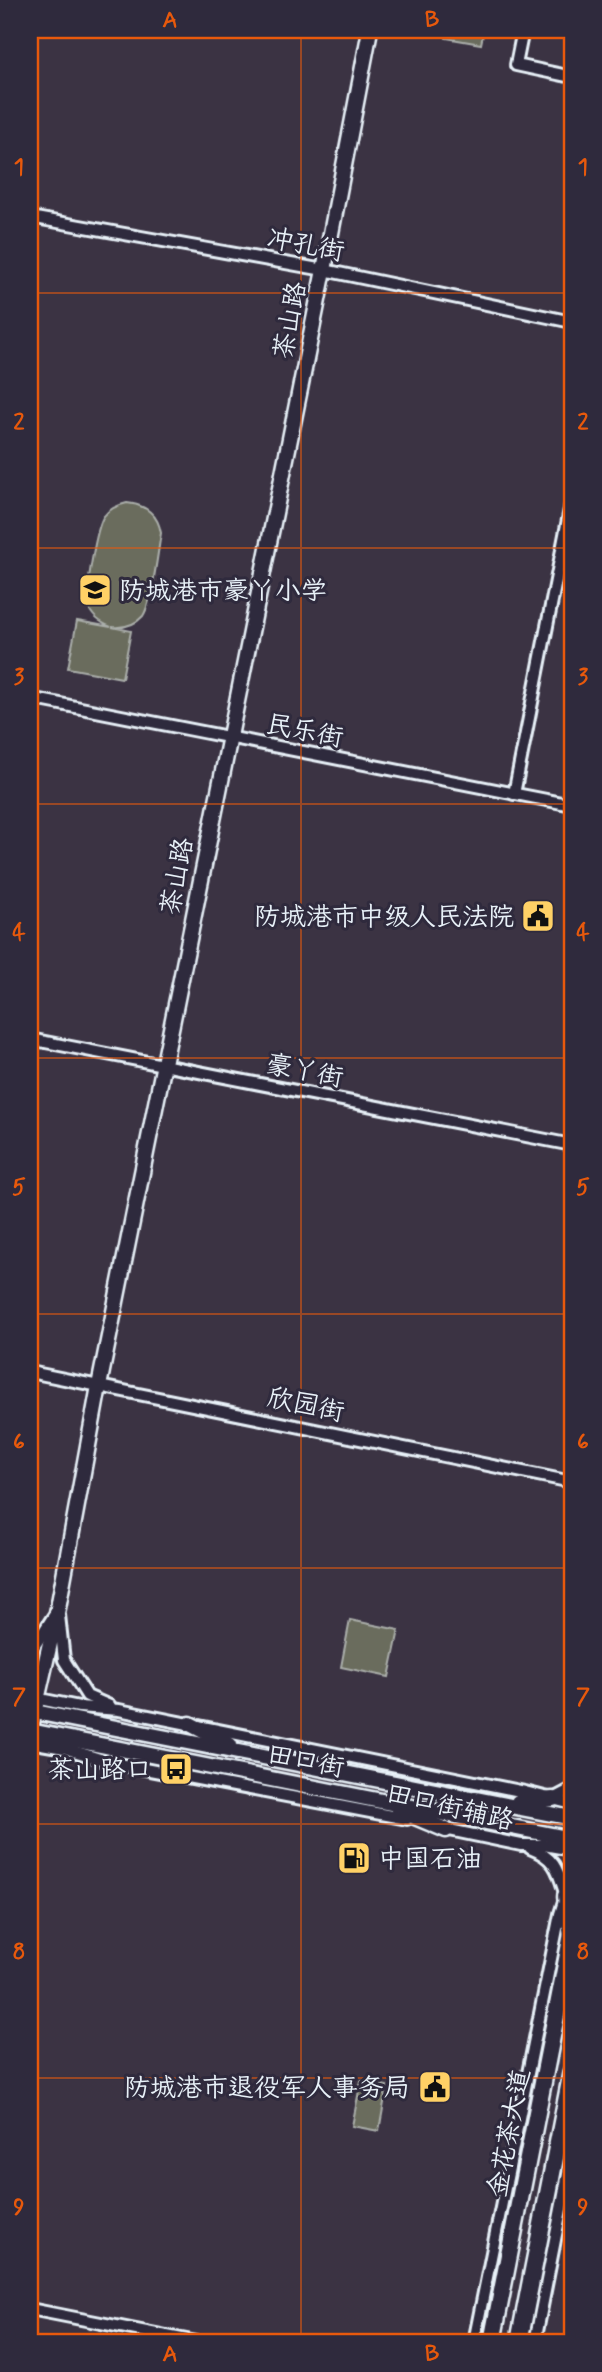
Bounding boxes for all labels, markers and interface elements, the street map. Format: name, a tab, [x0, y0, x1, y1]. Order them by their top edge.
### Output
text: A	[162, 6, 178, 36]
text: B	[425, 6, 440, 36]
text: 1	[14, 153, 24, 183]
text: 1	[578, 153, 588, 183]
street label: 冲孔街	[264, 222, 347, 270]
street label: 茶山路	[267, 279, 315, 362]
text: 2	[13, 408, 25, 438]
text: 2	[577, 408, 589, 438]
school or university icon: 防城港市豪丫小学	[76, 571, 114, 609]
place label: 防城港市豪丫小学	[119, 575, 327, 609]
text: 3	[14, 663, 25, 693]
text: 3	[578, 663, 589, 693]
street label: 民乐街	[263, 708, 346, 756]
street label: 茶山路	[154, 835, 202, 918]
public building icon: 防城港市中级人民法院	[519, 897, 557, 935]
place label: 防城港市中级人民法院	[254, 901, 514, 935]
text: 4	[12, 918, 26, 948]
text: 4	[576, 918, 590, 948]
street label: 豪丫街	[263, 1048, 346, 1096]
text: 5	[12, 1173, 26, 1203]
text: 5	[576, 1173, 590, 1203]
street label: 欣园街	[264, 1381, 347, 1431]
text: 6	[13, 1428, 25, 1458]
text: 6	[577, 1428, 589, 1458]
text: 7	[12, 1683, 26, 1713]
text: 7	[576, 1683, 590, 1713]
street label: 田口街	[264, 1738, 347, 1786]
bus stop icon: 茶山路口	[157, 1750, 195, 1788]
place label: 茶山路口	[48, 1754, 152, 1788]
street label: 田口街辅路	[382, 1777, 517, 1839]
fuel station icon: 中国石油	[335, 1839, 373, 1877]
place label: 中国石油	[378, 1843, 482, 1877]
text: 8	[13, 1938, 25, 1968]
text: 8	[577, 1938, 589, 1968]
street label: 金花茶大道	[481, 2066, 539, 2200]
public building icon: 防城港市退役军人事务局	[416, 2068, 454, 2106]
place label: 防城港市退役军人事务局	[124, 2072, 410, 2106]
text: 9	[13, 2193, 25, 2223]
text: 9	[577, 2193, 589, 2223]
text: A	[162, 2340, 178, 2370]
text: B	[425, 2340, 440, 2370]

